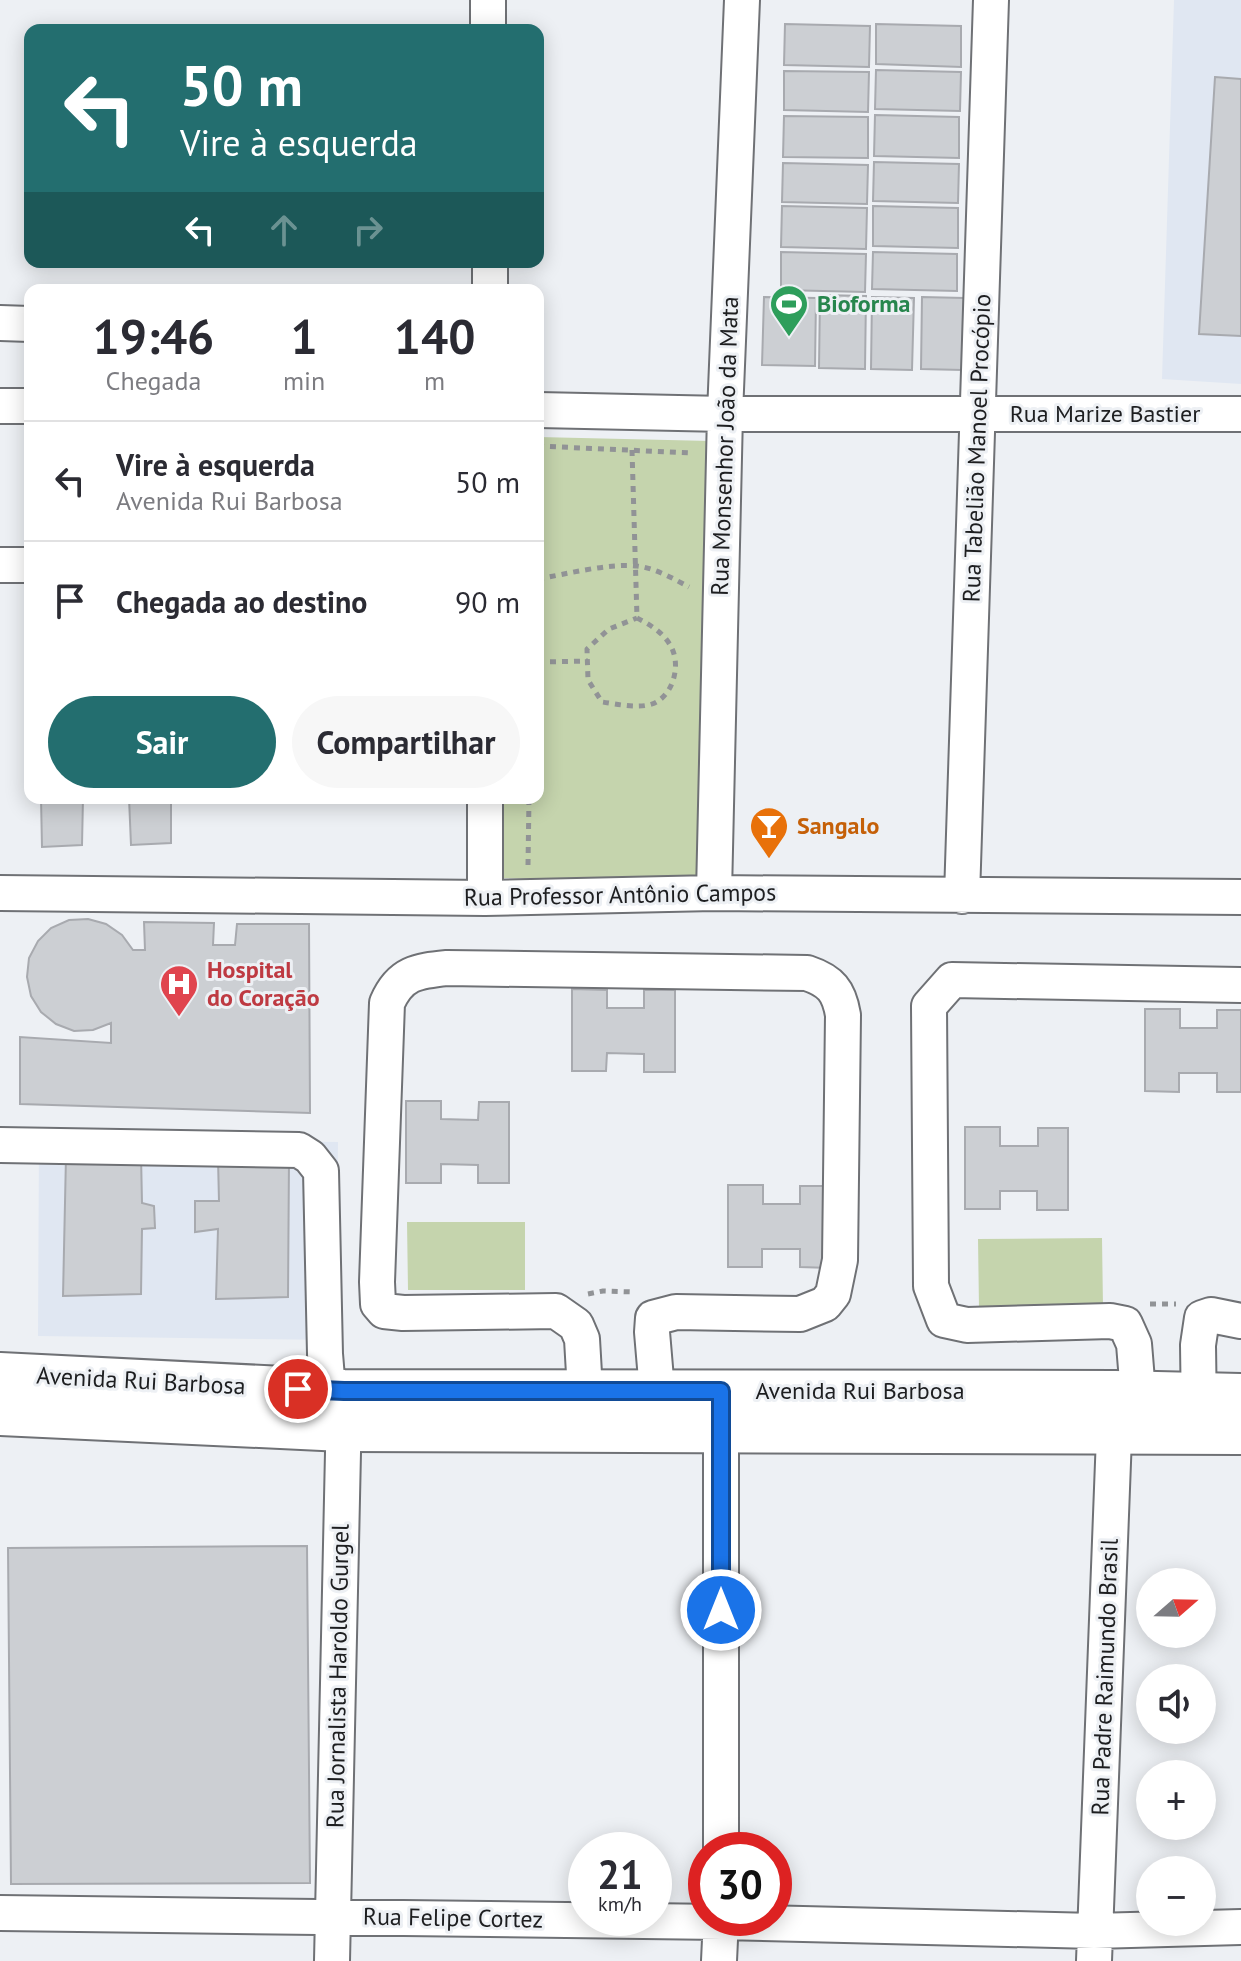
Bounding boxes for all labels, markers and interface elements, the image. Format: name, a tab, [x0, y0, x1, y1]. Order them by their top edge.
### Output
text: 50 m	[180, 49, 303, 121]
icon: left	[48, 56, 152, 160]
text: Vire à esquerda	[180, 119, 418, 166]
icon: left	[178, 208, 222, 252]
icon: ahead	[262, 208, 306, 252]
icon: right	[346, 208, 390, 252]
sports icon: Bioforma	[768, 283, 810, 338]
place label: Bioforma	[817, 288, 910, 319]
street label: Rua Tabelião Manoel Procópio	[956, 293, 997, 603]
street label: Rua Monsenhor João da Mata	[704, 296, 745, 596]
text: 19:46	[93, 305, 214, 367]
text: 1	[290, 305, 318, 367]
text: 140	[394, 305, 475, 367]
text: Chegada	[106, 364, 201, 397]
text: min	[283, 364, 325, 397]
text: m	[424, 364, 445, 397]
street label: Rua Marize Bastier	[1010, 398, 1200, 429]
text: Vire à esquerda	[116, 445, 315, 484]
icon: left	[48, 459, 92, 503]
text: 50 m	[455, 462, 520, 501]
text: Avenida Rui Barbosa	[116, 484, 343, 517]
icon: arrive	[48, 579, 92, 623]
text: Chegada ao destino	[116, 582, 367, 621]
text: 90 m	[455, 582, 520, 621]
button: Sair	[48, 696, 276, 788]
button: Compartilhar	[292, 696, 520, 788]
bar icon: Sangalo	[748, 805, 790, 860]
place label: Sangalo	[797, 810, 880, 841]
street label: Rua Professor Antônio Campos	[464, 876, 776, 913]
place label: Hospital do Coração	[207, 954, 320, 1013]
hospital icon: Hospital do Coração	[158, 963, 200, 1018]
pin	[264, 1355, 332, 1423]
street label: Avenida Rui Barbosa	[36, 1360, 246, 1401]
icon: arrive	[276, 1367, 320, 1411]
street label: Avenida Rui Barbosa	[755, 1375, 965, 1406]
street label: Rua Jornalista Haroldo Gurgel	[319, 1524, 356, 1828]
street label: Rua Padre Raimundo Brasil	[1084, 1538, 1125, 1816]
position arrow	[679, 1568, 763, 1652]
north arrow	[1136, 1568, 1216, 1648]
map controls	[1136, 1568, 1216, 1936]
button: sound	[1136, 1664, 1216, 1744]
button: +	[1136, 1760, 1216, 1840]
speed limit sign: 30	[688, 1832, 792, 1936]
text: 21	[597, 1848, 643, 1900]
button: −	[1136, 1856, 1216, 1936]
text: km/h	[598, 1891, 642, 1917]
street label: Rua Felipe Cortez	[363, 1900, 543, 1935]

